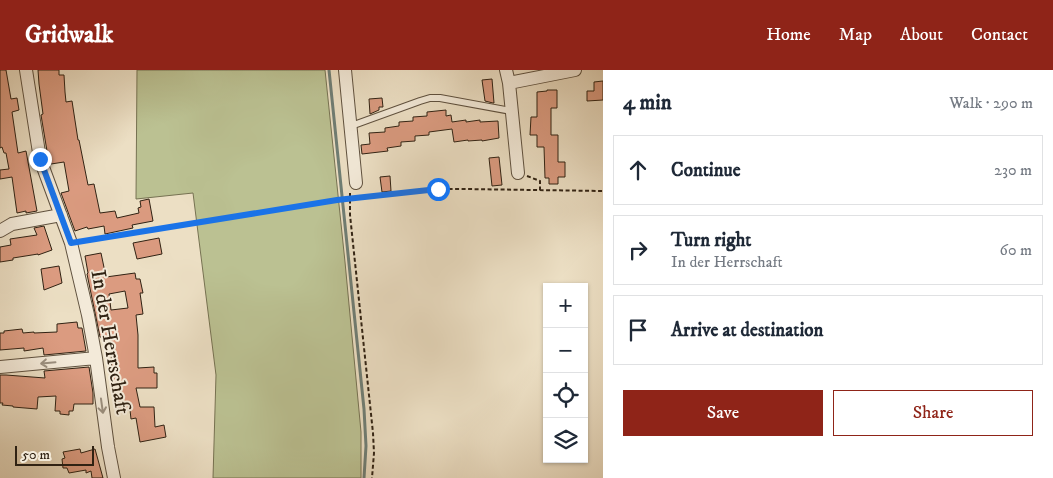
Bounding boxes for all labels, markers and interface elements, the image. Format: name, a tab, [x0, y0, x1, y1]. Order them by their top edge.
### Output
text: Gridwalk	[25, 20, 113, 50]
text: Home	[766, 24, 811, 46]
text: Map	[839, 24, 872, 46]
text: About	[900, 24, 943, 46]
text: Contact	[971, 24, 1028, 46]
text: 4 min	[623, 90, 672, 116]
text: Walk · 290 m	[949, 93, 1033, 113]
route end	[29, 148, 52, 171]
icon: ahead	[624, 156, 652, 184]
text: Continue	[671, 159, 741, 182]
text: 230 m	[994, 160, 1032, 180]
route start	[427, 178, 450, 201]
text: Turn right	[671, 229, 751, 252]
icon: right	[624, 236, 652, 264]
text: 60 m	[1000, 240, 1032, 260]
text: In der Herrschaft	[671, 252, 783, 272]
street label: In der Herrschaft	[84, 268, 136, 417]
map controls	[543, 283, 588, 463]
button: +	[543, 283, 588, 328]
icon: arrive	[624, 316, 652, 344]
text: Arrive at destination	[671, 319, 823, 342]
button: −	[543, 328, 588, 373]
one-way arrow	[40, 358, 56, 367]
button: locate	[543, 373, 588, 418]
button: Save	[623, 390, 823, 436]
button: Share	[833, 390, 1033, 436]
one-way arrow	[98, 398, 108, 414]
button: layers	[543, 418, 588, 463]
scale bar	[15, 443, 94, 466]
text: 50 m	[22, 446, 50, 464]

